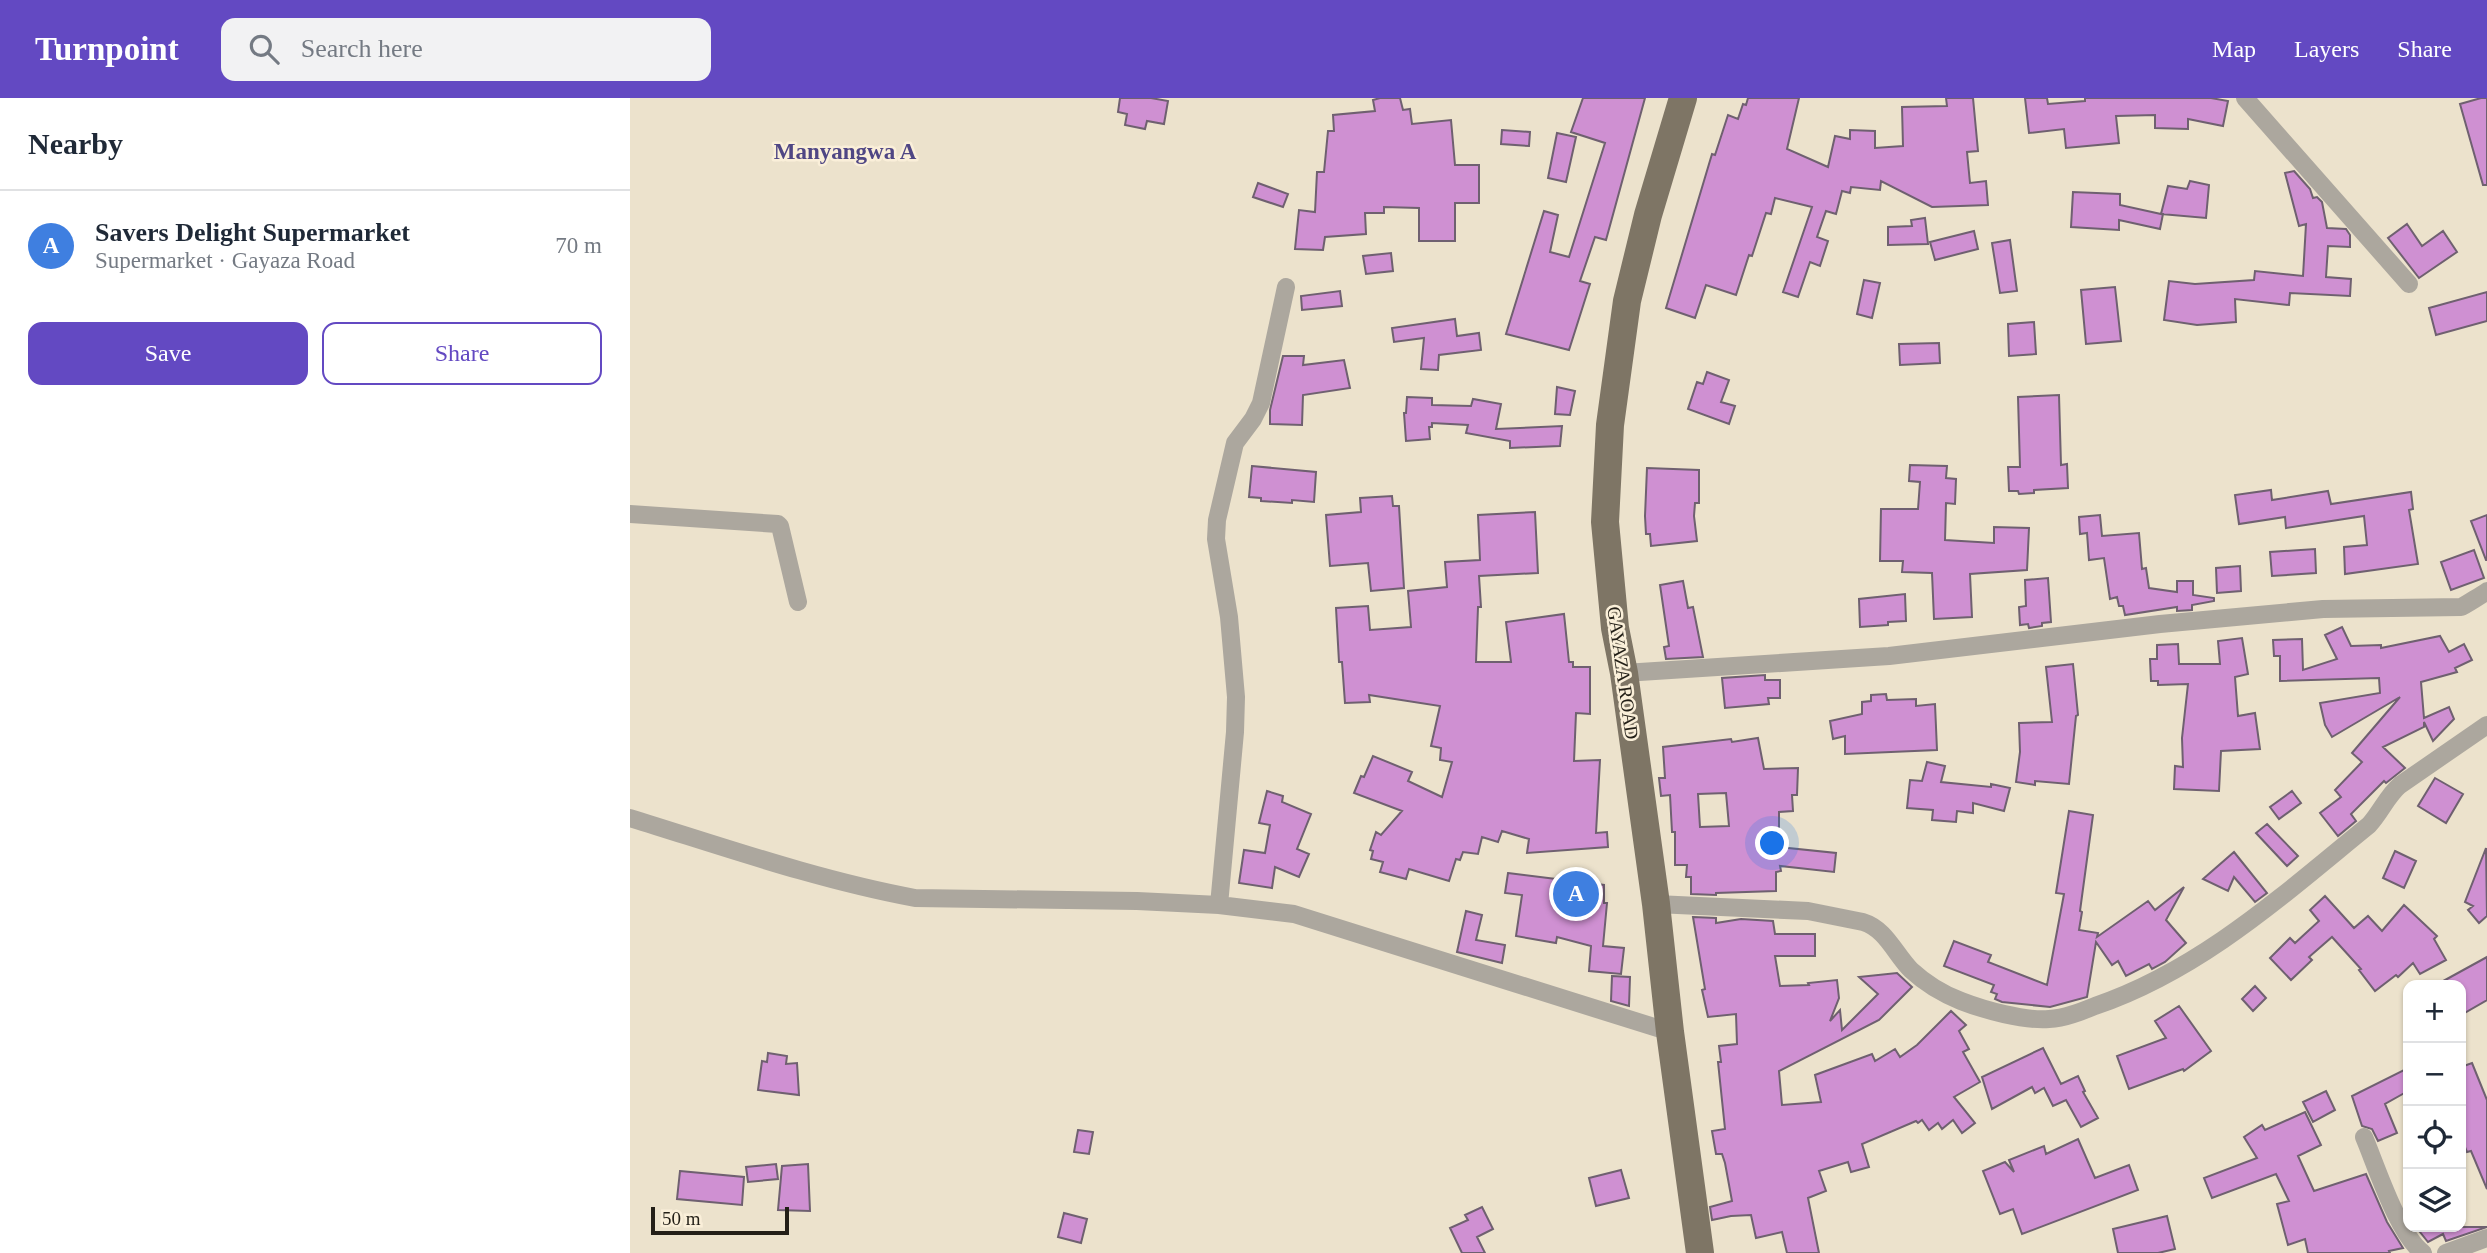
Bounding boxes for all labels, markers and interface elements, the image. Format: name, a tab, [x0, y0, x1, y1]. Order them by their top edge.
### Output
search box	[221, 18, 711, 81]
icon: search	[245, 30, 283, 68]
text: Turnpoint	[35, 31, 179, 67]
text: Search here	[301, 34, 423, 63]
text: Map	[2212, 36, 2256, 62]
text: Layers	[2294, 36, 2359, 62]
text: Share	[2397, 36, 2452, 62]
text: Nearby	[28, 127, 123, 160]
district label: Manyangwa A	[774, 139, 917, 164]
text: Savers Delight Supermarket	[95, 218, 410, 247]
text: A	[43, 233, 59, 258]
text: 70 m	[555, 233, 602, 258]
text: Supermarket · Gayaza Road	[95, 248, 355, 273]
button: Save	[28, 322, 308, 385]
button: Share	[322, 322, 602, 385]
street label: GAYAZA ROAD	[1603, 605, 1643, 741]
your location	[1755, 826, 1789, 860]
pin: A	[1553, 868, 1599, 920]
map controls	[2403, 980, 2466, 1232]
button: +	[2403, 980, 2466, 1043]
button: −	[2403, 1043, 2466, 1106]
button: locate	[2403, 1106, 2466, 1169]
button: layers	[2403, 1169, 2466, 1232]
scale bar	[651, 1204, 789, 1236]
text: 50 m	[662, 1208, 701, 1229]

